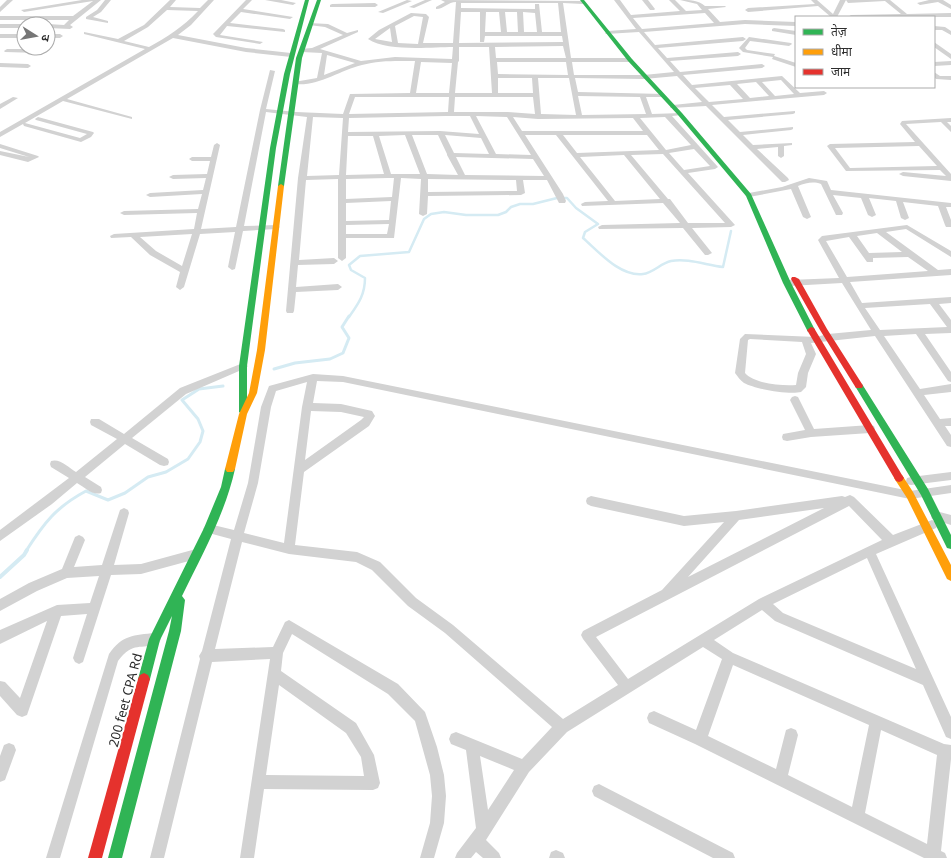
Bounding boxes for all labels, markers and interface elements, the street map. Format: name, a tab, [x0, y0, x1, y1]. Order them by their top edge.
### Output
north arrow	[16, 16, 56, 56]
legend	[795, 16, 935, 88]
text: तेज़	[831, 23, 848, 40]
text: उ	[38, 33, 54, 43]
text: धीमा	[831, 43, 853, 60]
text: जाम	[831, 63, 851, 80]
street label: 200 feet CPA Rd	[104, 651, 146, 749]

